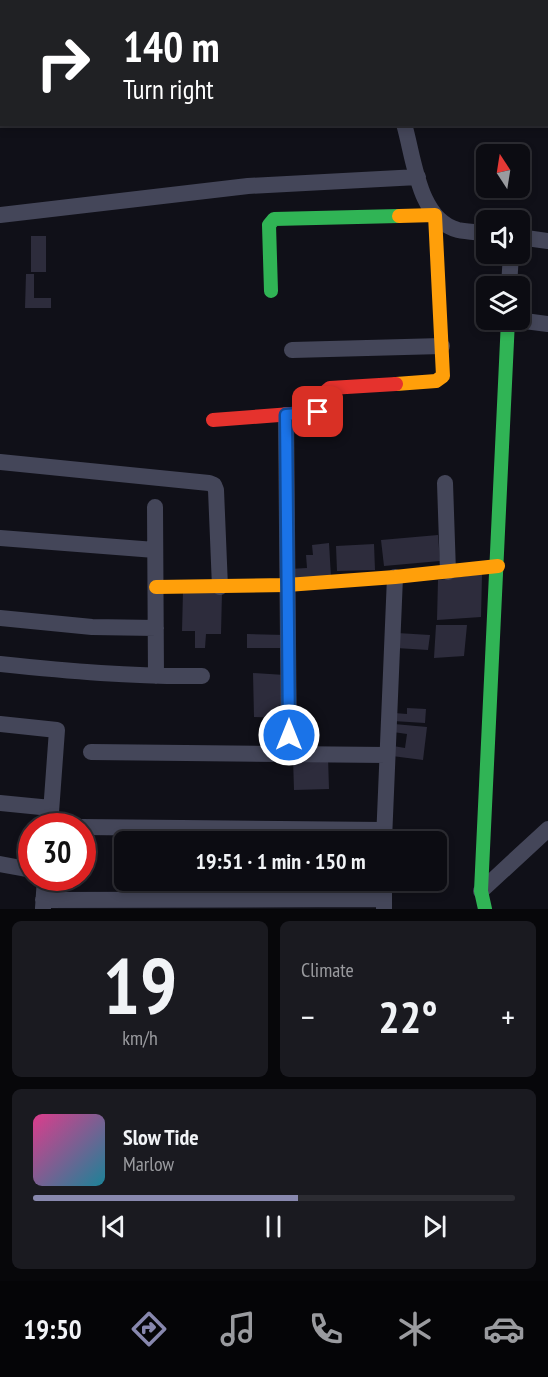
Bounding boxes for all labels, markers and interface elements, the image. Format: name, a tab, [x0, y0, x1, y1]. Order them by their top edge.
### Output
text: 140 m	[123, 19, 220, 74]
icon: right	[24, 24, 102, 102]
text: Turn right	[123, 72, 214, 106]
north arrow	[476, 144, 530, 198]
map controls	[476, 144, 530, 330]
button: sound	[476, 210, 530, 264]
button: layers	[476, 276, 530, 330]
pin	[292, 386, 343, 437]
icon: arrive	[301, 395, 334, 428]
position arrow	[257, 703, 321, 767]
speed limit sign: 30	[18, 813, 96, 891]
text: 19:51 · 1 min · 150 m	[195, 847, 366, 875]
text: 19	[103, 935, 177, 1036]
text: Climate	[301, 957, 354, 983]
text: 22°	[378, 987, 438, 1045]
text: −	[301, 995, 315, 1038]
text: +	[501, 995, 515, 1038]
text: km/h	[122, 1025, 158, 1051]
text: Slow Tide	[123, 1123, 199, 1151]
text: Marlow	[123, 1151, 174, 1177]
icon: previous	[97, 1210, 130, 1243]
icon: pause	[257, 1210, 290, 1243]
icon: next	[418, 1210, 451, 1243]
icon: directions	[128, 1308, 170, 1350]
icon: music	[217, 1308, 259, 1350]
icon: phone	[305, 1308, 347, 1350]
icon: climate	[394, 1308, 436, 1350]
icon: car	[483, 1308, 525, 1350]
text: 19:50	[23, 1312, 82, 1346]

